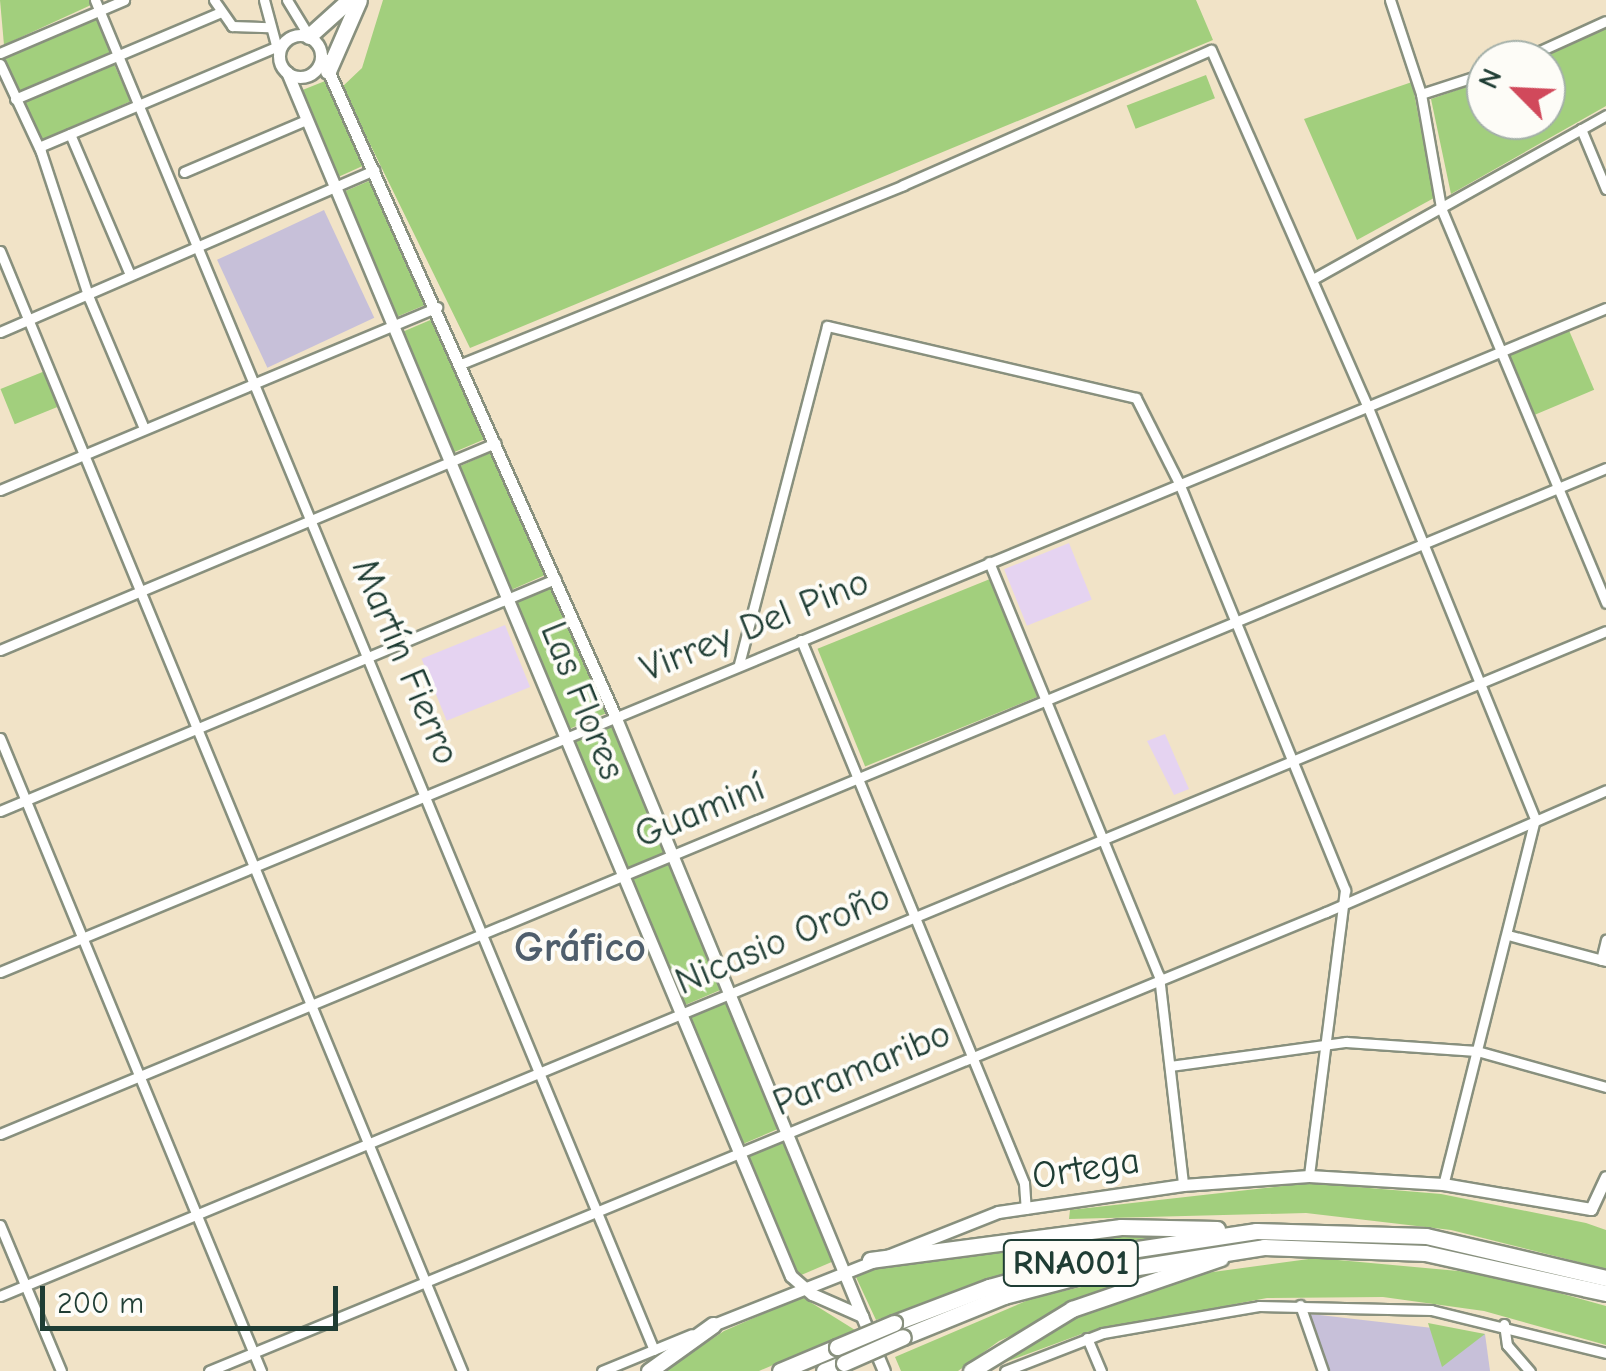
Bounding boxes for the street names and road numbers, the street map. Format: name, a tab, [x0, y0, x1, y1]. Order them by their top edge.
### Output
street label: Martín Fierro	[341, 552, 469, 772]
street label: Virrey Del Pino	[634, 560, 876, 692]
street label: Las Flores	[530, 615, 634, 787]
street label: Guaminí	[628, 765, 772, 859]
street label: Nicasio Oroño	[669, 874, 897, 1006]
street label: Paramaribo	[766, 1011, 958, 1127]
street label: Ortega	[1029, 1138, 1143, 1200]
road number: RNA001	[1001, 1233, 1141, 1293]

